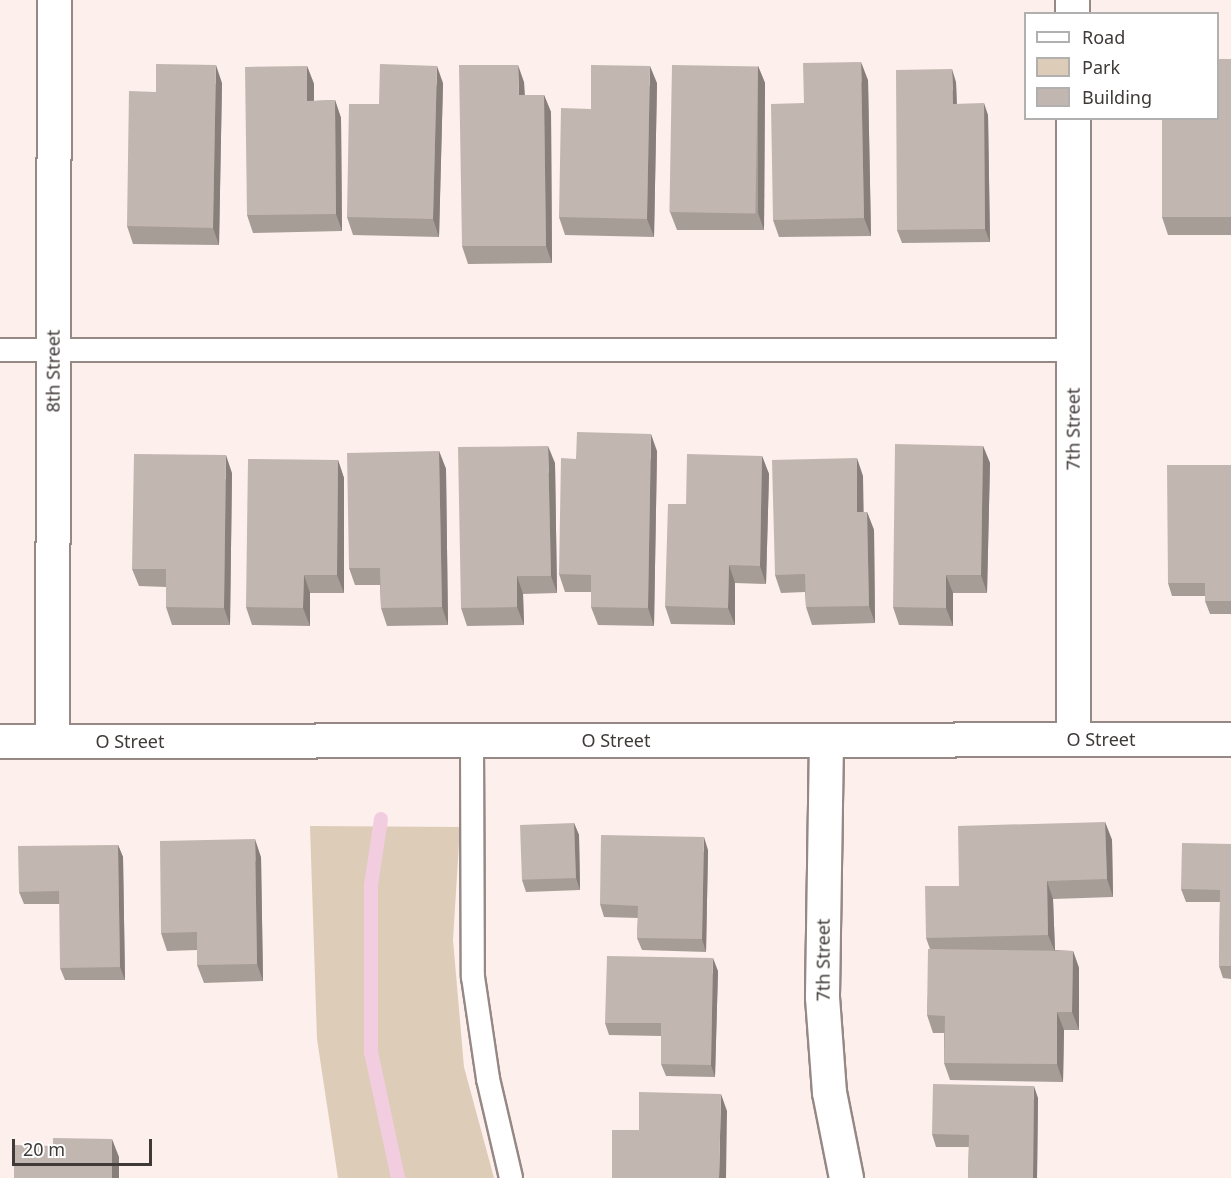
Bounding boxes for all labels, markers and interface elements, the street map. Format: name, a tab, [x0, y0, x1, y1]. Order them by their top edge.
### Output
legend	[1024, 12, 1219, 120]
text: Road	[1082, 25, 1125, 49]
text: Park	[1082, 55, 1120, 79]
text: Building	[1082, 85, 1152, 109]
street label: 8th Street	[42, 330, 64, 412]
street label: 7th Street	[1062, 388, 1084, 470]
street label: O Street	[1067, 728, 1135, 750]
street label: O Street	[582, 729, 650, 751]
street label: O Street	[96, 730, 164, 752]
street label: 7th Street	[812, 919, 834, 1001]
scale bar	[15, 1127, 154, 1165]
text: 20 m	[23, 1137, 65, 1161]

